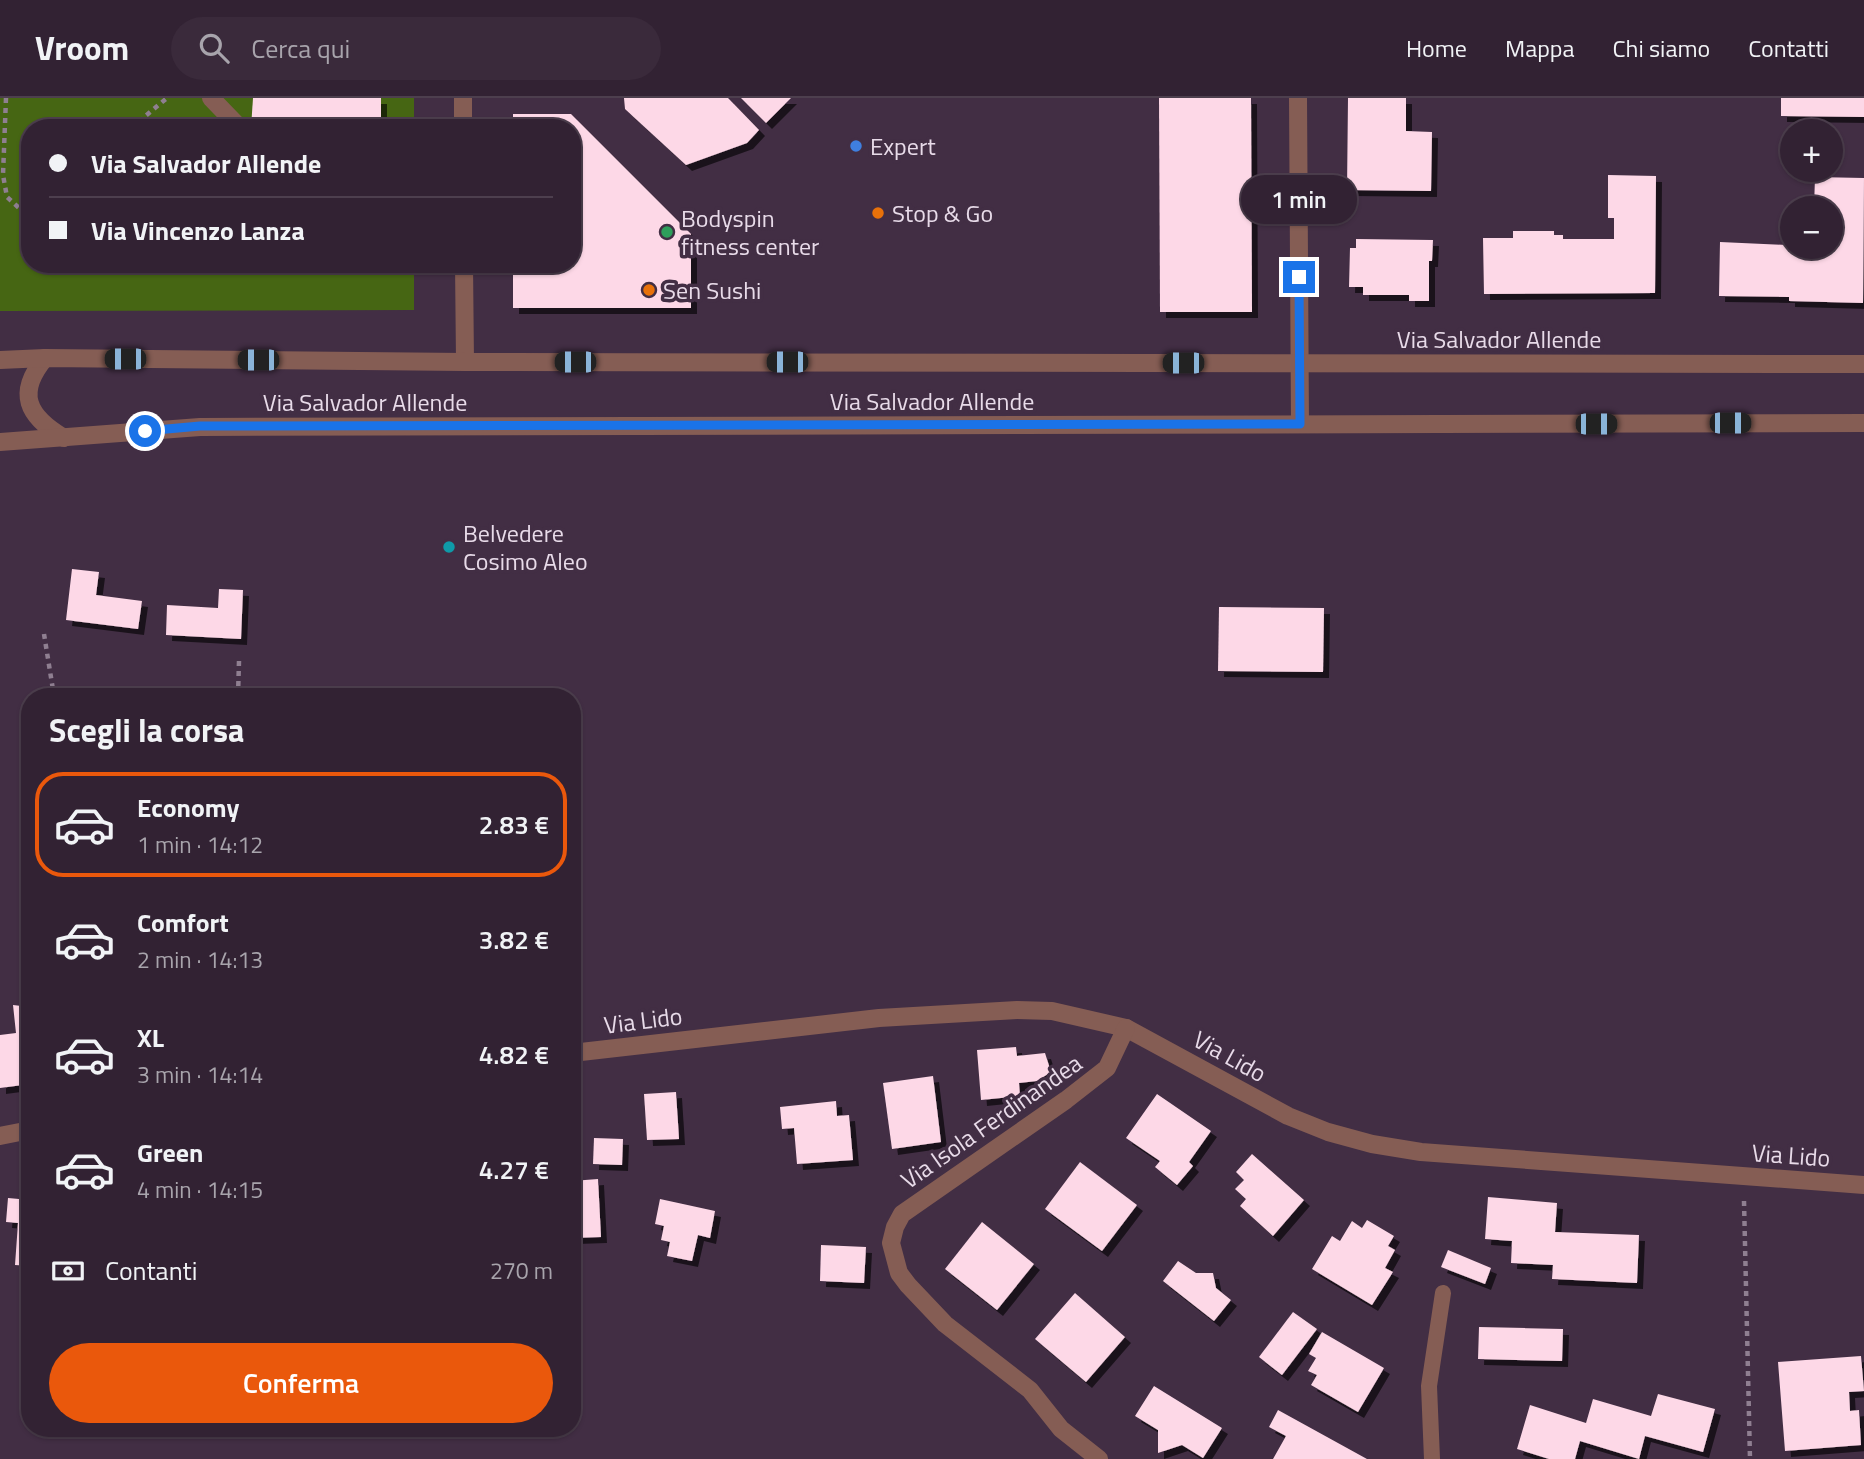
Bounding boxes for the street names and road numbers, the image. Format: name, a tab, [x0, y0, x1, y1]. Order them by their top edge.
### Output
street label: Via Salvador Allende	[1397, 321, 1601, 357]
street label: Via Salvador Allende	[830, 383, 1034, 419]
street label: Via Salvador Allende	[263, 384, 467, 420]
street label: Via Lido	[602, 997, 684, 1043]
street label: Via Lido	[1187, 1021, 1273, 1091]
street label: Via Isola Ferdinandea	[893, 1045, 1089, 1197]
street label: Via Lido	[1751, 1134, 1831, 1176]

